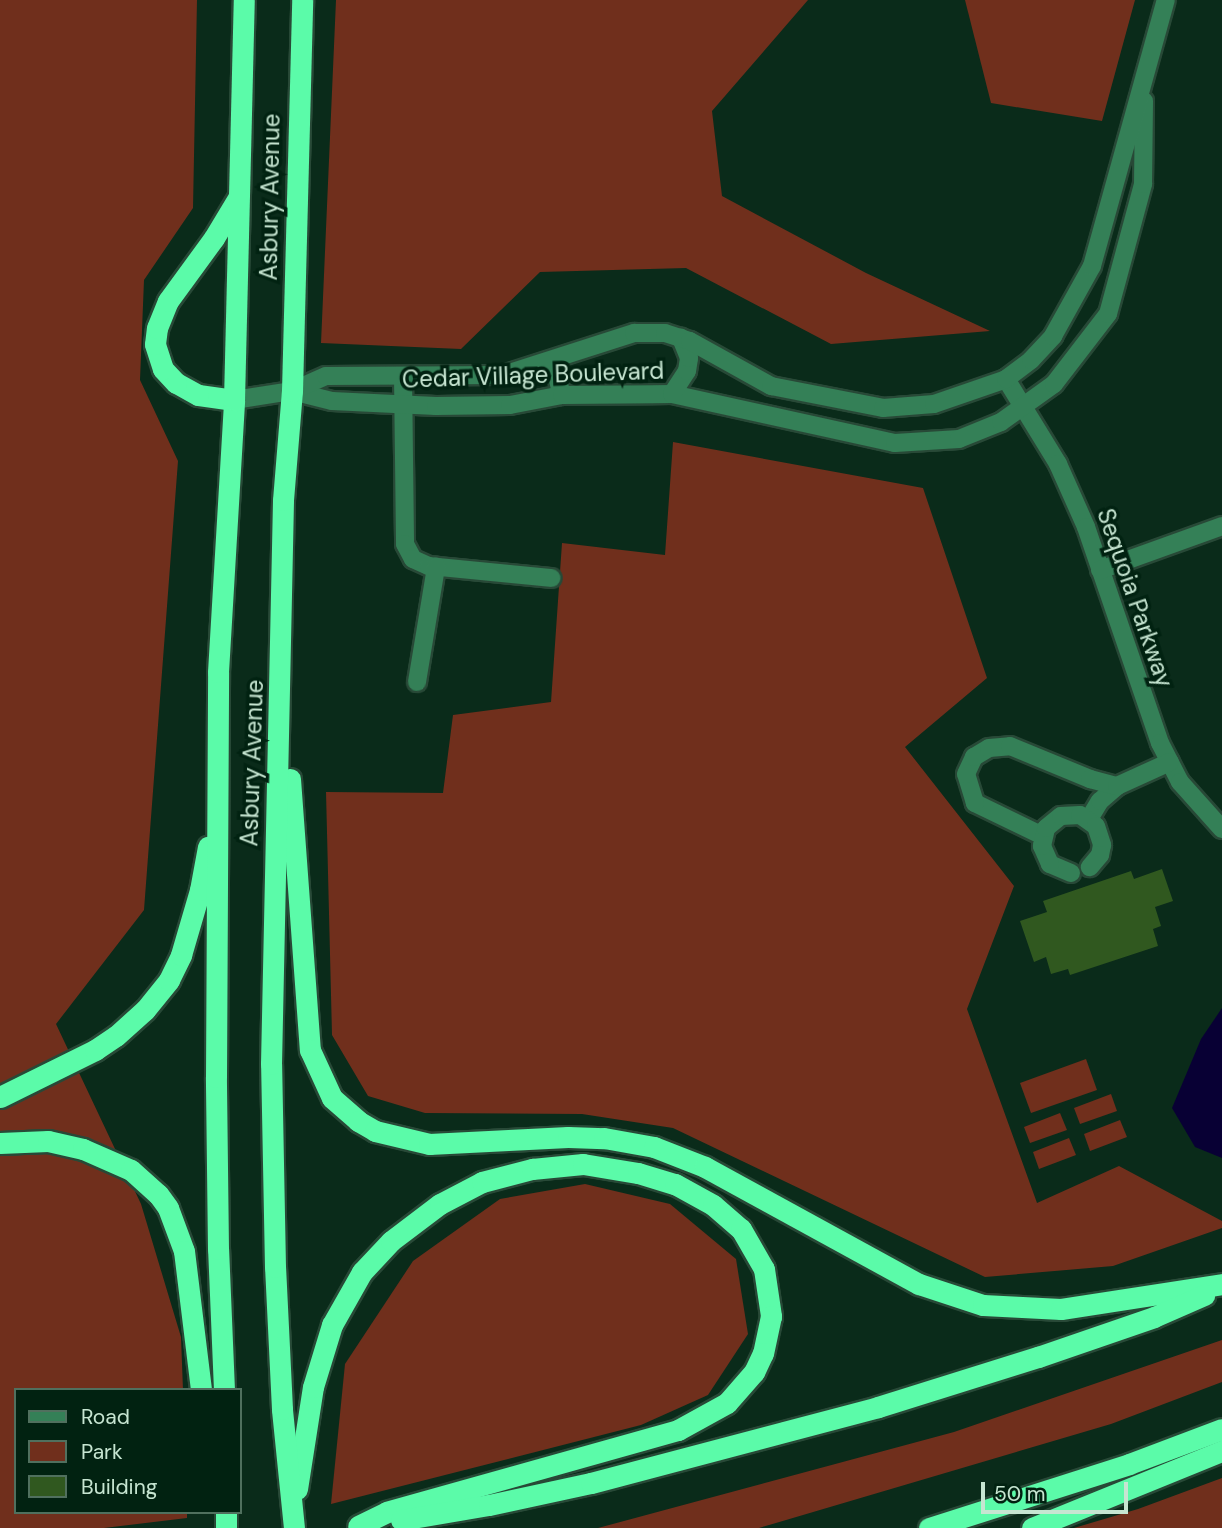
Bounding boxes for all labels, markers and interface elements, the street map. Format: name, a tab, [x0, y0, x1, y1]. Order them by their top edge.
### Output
street label: Asbury Avenue	[254, 113, 286, 281]
street label: Cedar Village Boulevard	[401, 356, 665, 394]
street label: Sequoia Parkway	[1091, 505, 1179, 691]
street label: Asbury Avenue	[235, 679, 269, 847]
legend	[14, 1388, 242, 1514]
text: Road	[81, 1403, 130, 1431]
text: Park	[81, 1438, 122, 1466]
scale bar	[984, 1468, 1131, 1512]
text: Building	[81, 1473, 157, 1501]
text: 50 m	[994, 1480, 1045, 1508]

